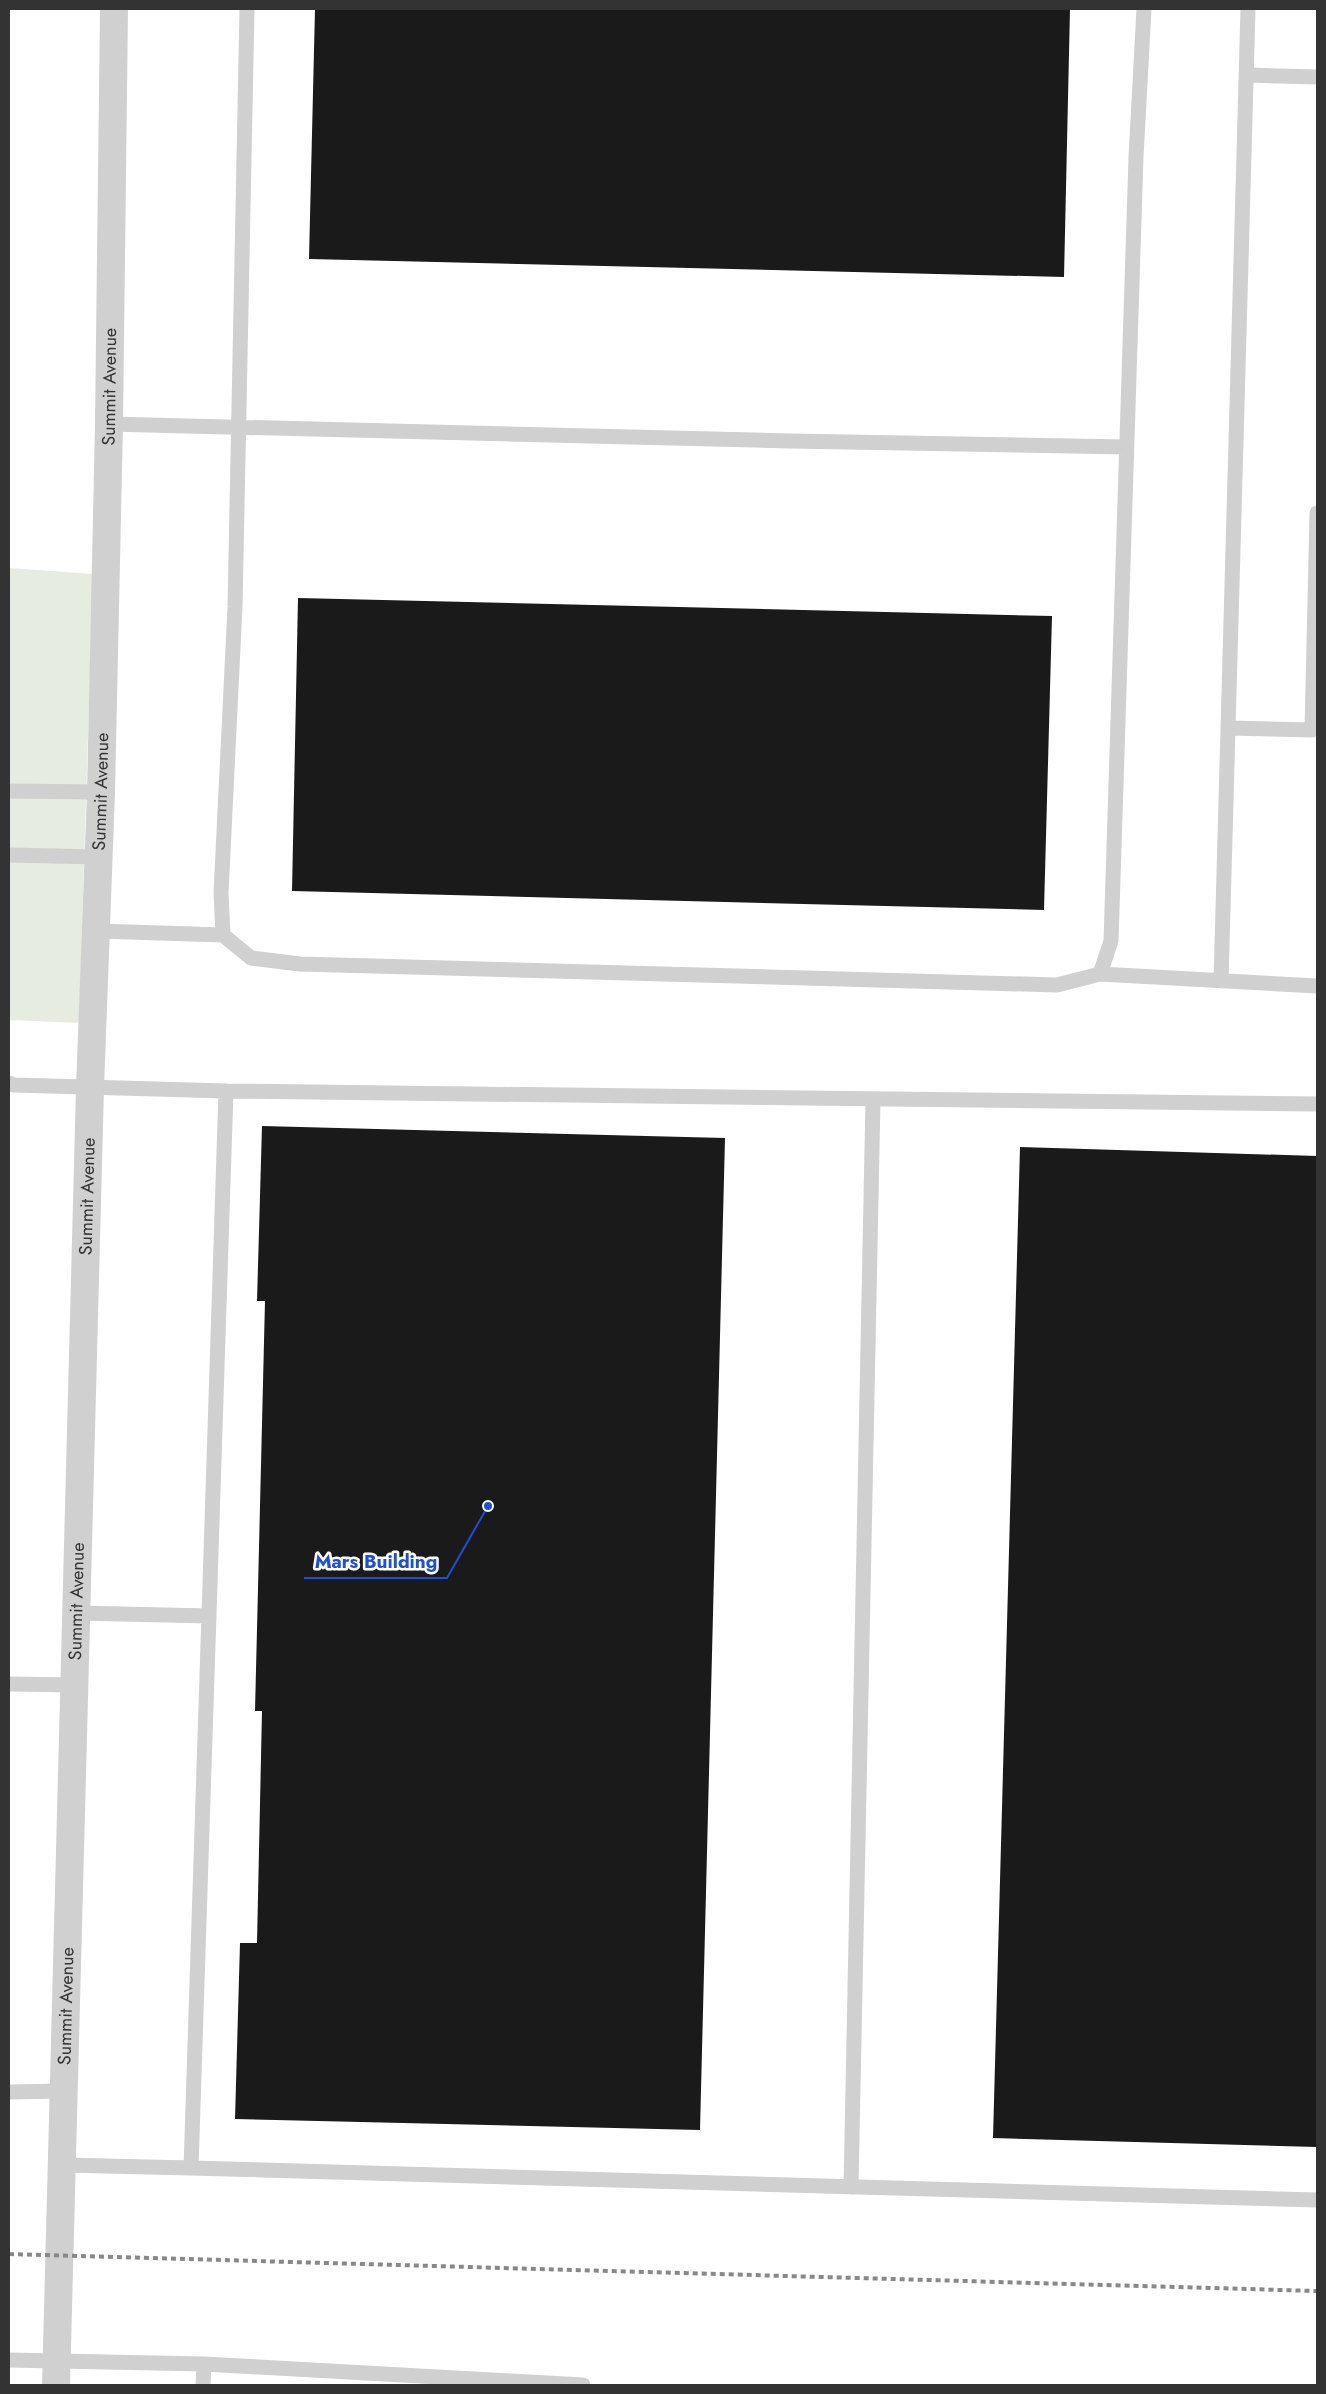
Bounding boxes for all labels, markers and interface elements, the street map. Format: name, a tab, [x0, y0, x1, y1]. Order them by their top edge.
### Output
street label: Summit Avenue	[96, 328, 123, 446]
street label: Summit Avenue	[86, 732, 115, 851]
street label: Summit Avenue	[73, 1137, 102, 1256]
street label: Summit Avenue	[62, 1542, 91, 1661]
callout: Mars Building	[304, 1544, 447, 1578]
text: Mars Building	[315, 1548, 437, 1575]
street label: Summit Avenue	[51, 1947, 80, 2065]

